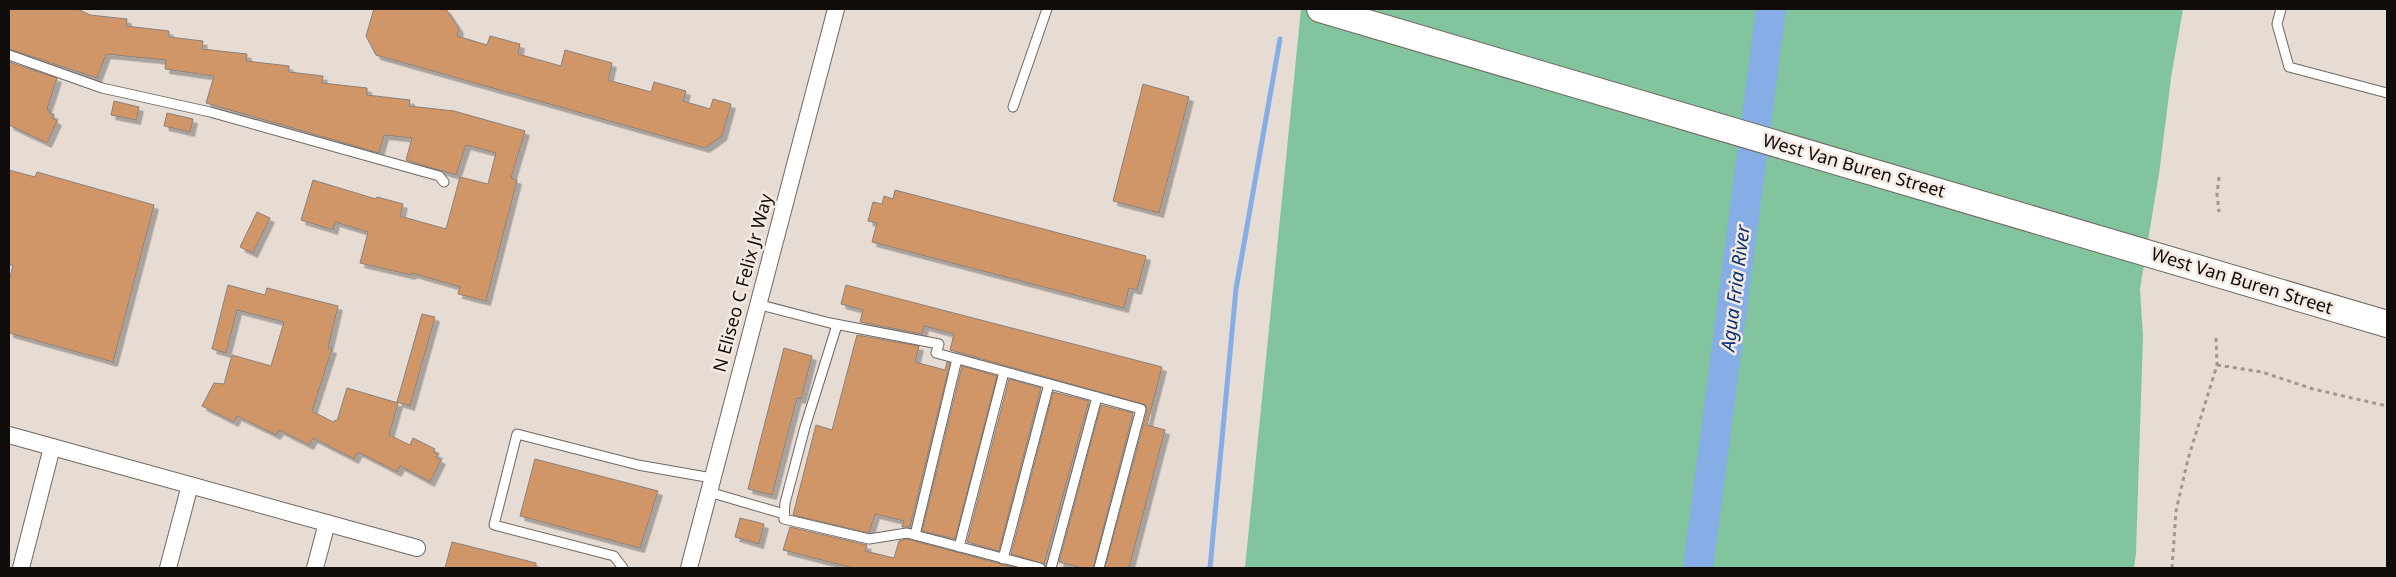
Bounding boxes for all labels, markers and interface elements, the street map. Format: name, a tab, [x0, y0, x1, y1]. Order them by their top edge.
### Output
street label: West Van Buren Street	[1760, 127, 1949, 203]
street label: N Eliseo C Felix Jr Way	[707, 190, 778, 375]
water label: Agua Fria River	[1714, 222, 1756, 355]
street label: West Van Buren Street	[2149, 241, 2337, 319]

